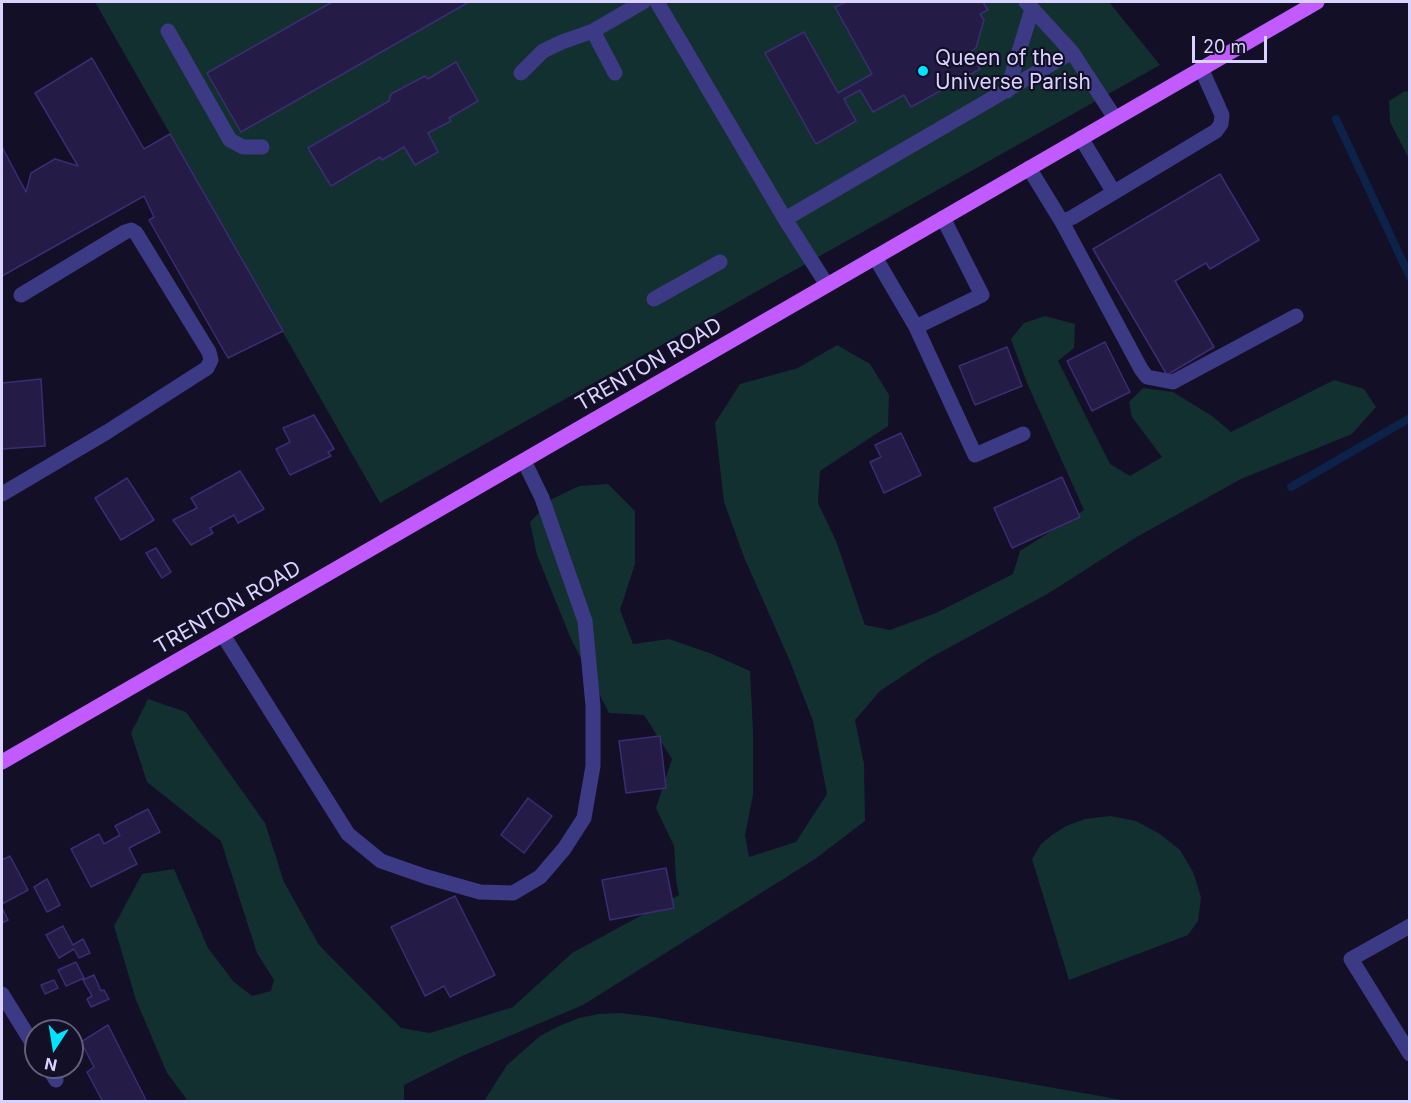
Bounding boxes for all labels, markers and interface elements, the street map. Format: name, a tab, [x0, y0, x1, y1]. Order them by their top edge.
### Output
scale bar	[1195, 24, 1270, 62]
text: 20 m	[1203, 36, 1246, 57]
place label: Queen of the Universe Parish	[935, 46, 1091, 96]
marker: Queen of the Universe Parish	[916, 64, 930, 78]
street label: TRENTON ROAD	[571, 313, 727, 417]
street label: TRENTON ROAD	[150, 556, 306, 660]
north arrow	[24, 1019, 84, 1079]
text: N	[43, 1054, 59, 1076]

